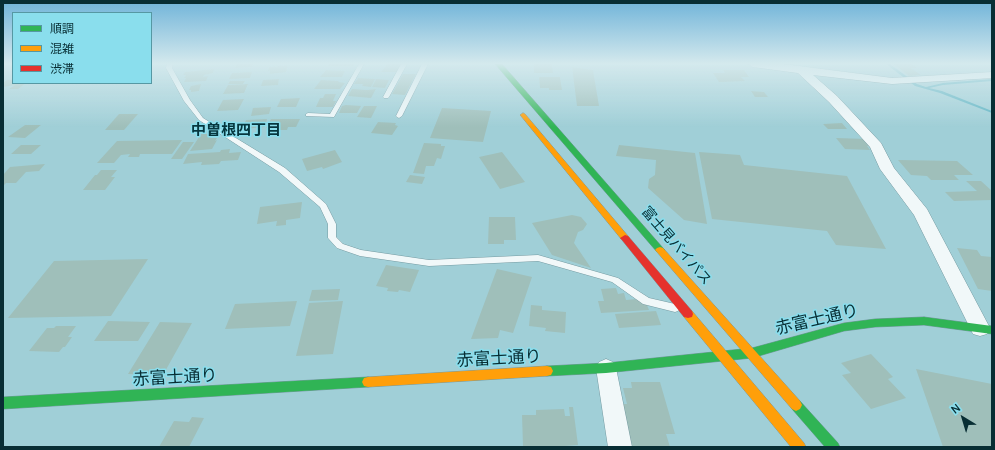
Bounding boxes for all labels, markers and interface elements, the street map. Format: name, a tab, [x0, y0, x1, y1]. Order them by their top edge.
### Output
legend	[12, 12, 152, 84]
text: 順調	[50, 20, 74, 37]
text: 混雑	[50, 40, 74, 57]
text: 渋滞	[50, 60, 74, 77]
district label: 中曽根四丁目	[191, 122, 281, 140]
street label: 富士見バイパス	[638, 204, 714, 288]
street label: 赤富士通り	[773, 301, 861, 339]
street label: 赤富士通り	[456, 347, 542, 371]
street label: 赤富士通り	[132, 366, 218, 390]
north arrow	[943, 398, 983, 438]
text: N	[948, 400, 963, 416]

